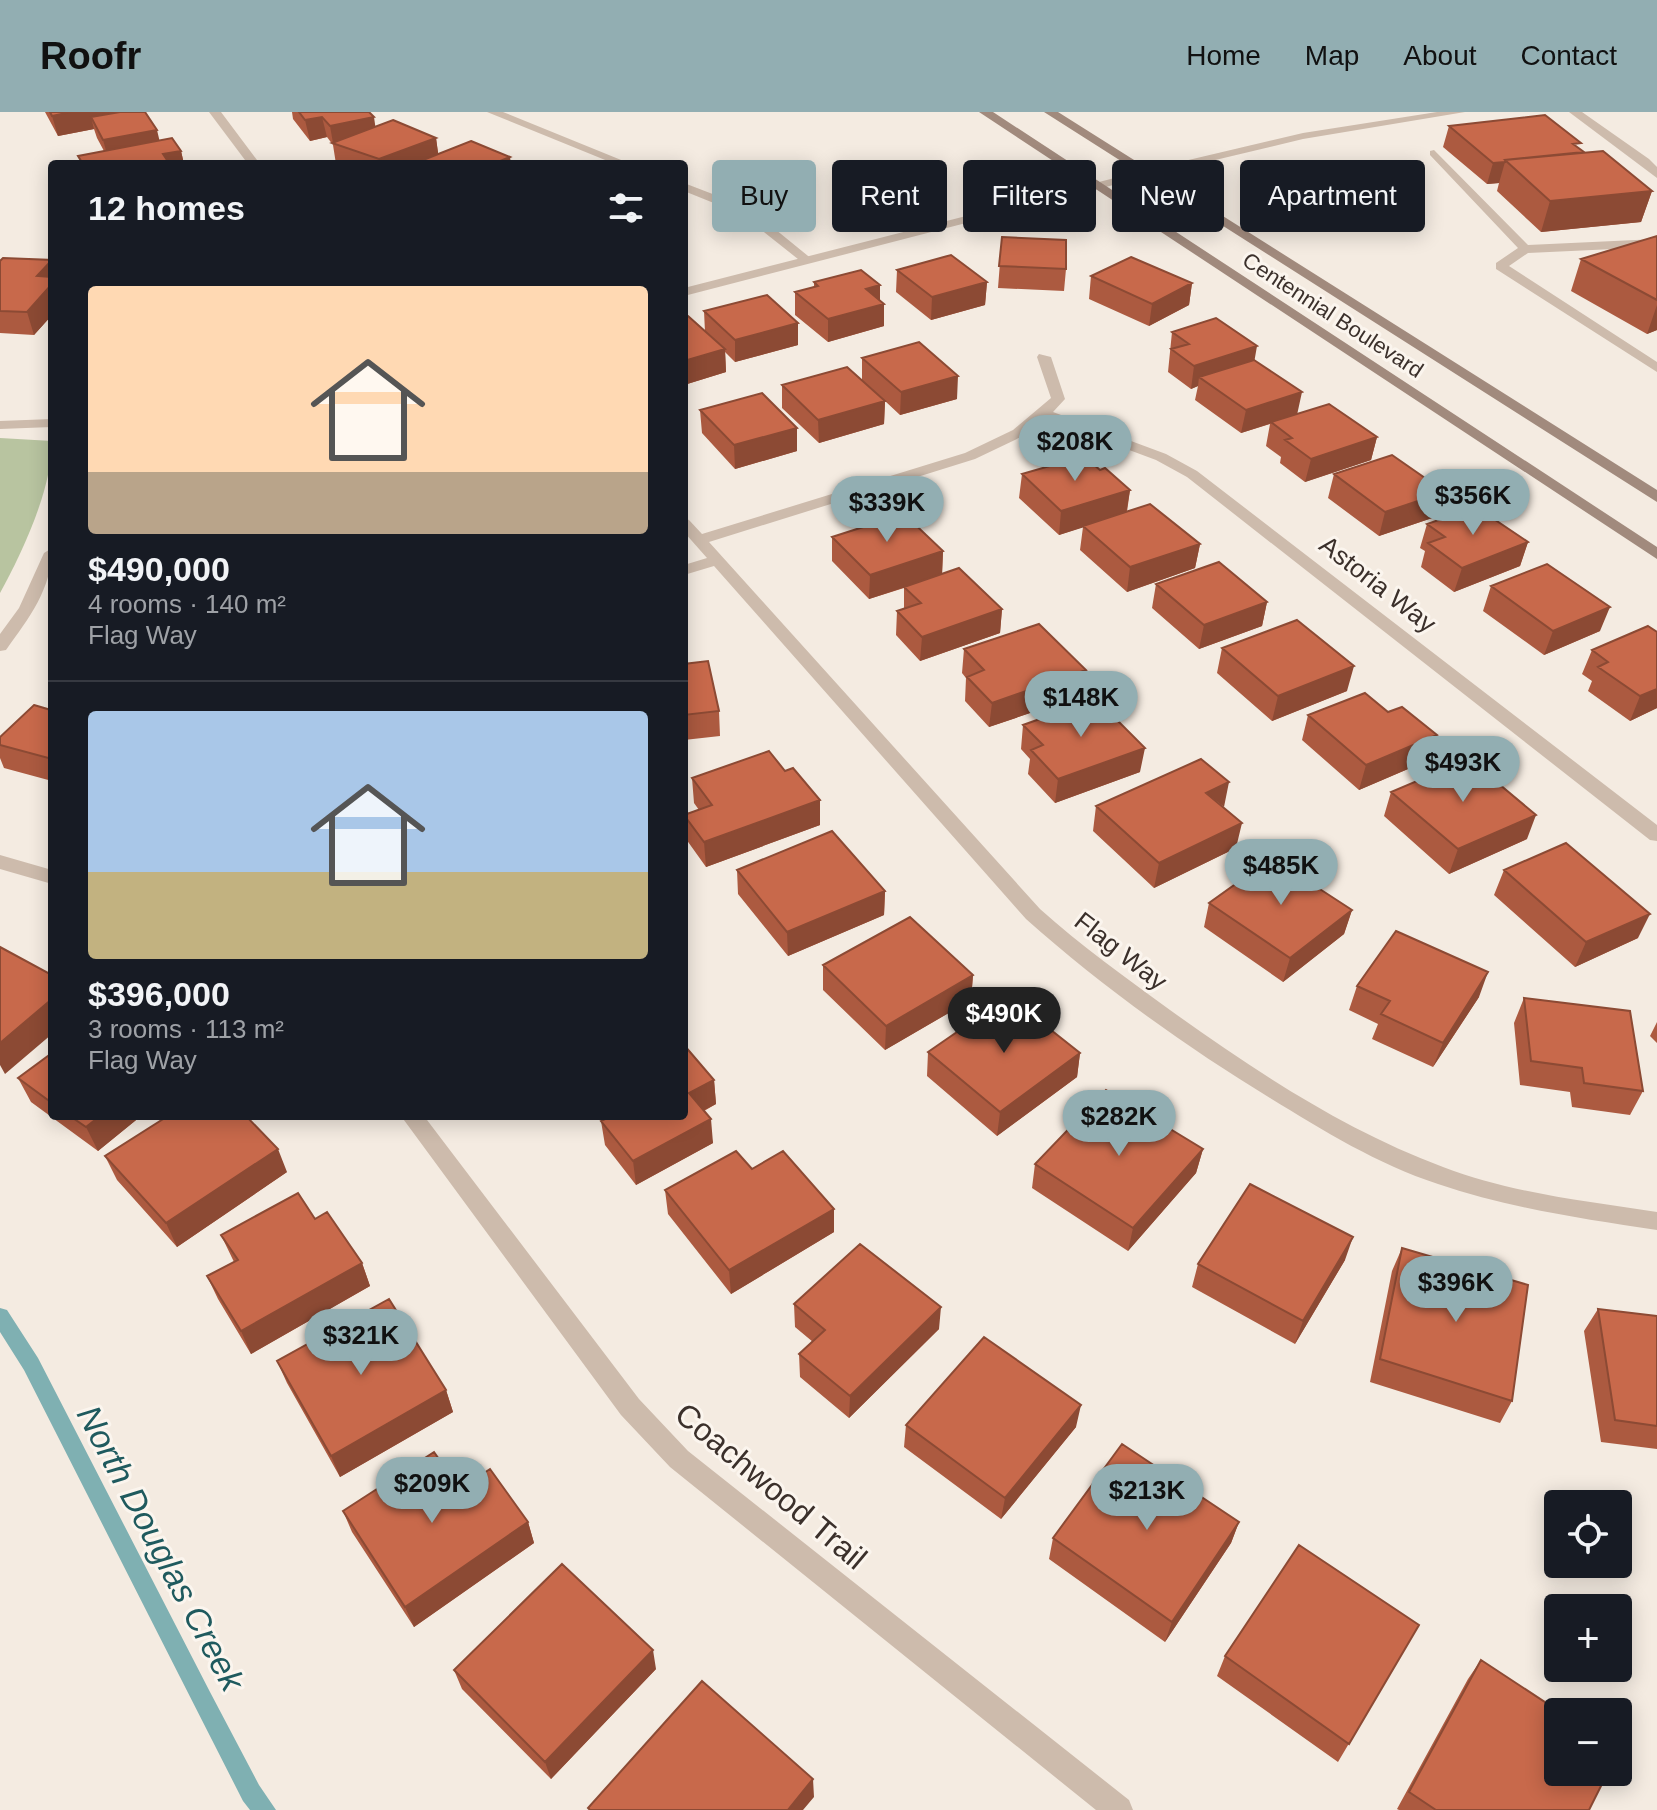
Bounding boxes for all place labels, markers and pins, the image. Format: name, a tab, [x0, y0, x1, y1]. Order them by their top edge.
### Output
pin: $208K	[1019, 415, 1131, 483]
pin: $356K	[1417, 469, 1529, 537]
pin: $339K	[831, 476, 943, 544]
pin: $148K	[1025, 671, 1137, 739]
pin: $493K	[1407, 736, 1519, 804]
pin: $485K	[1225, 839, 1337, 907]
pin: $490K	[948, 987, 1060, 1055]
pin: $282K	[1063, 1090, 1175, 1158]
pin: $396K	[1400, 1256, 1512, 1324]
pin: $321K	[305, 1309, 417, 1377]
pin: $209K	[376, 1457, 488, 1525]
pin: $213K	[1091, 1464, 1203, 1532]

